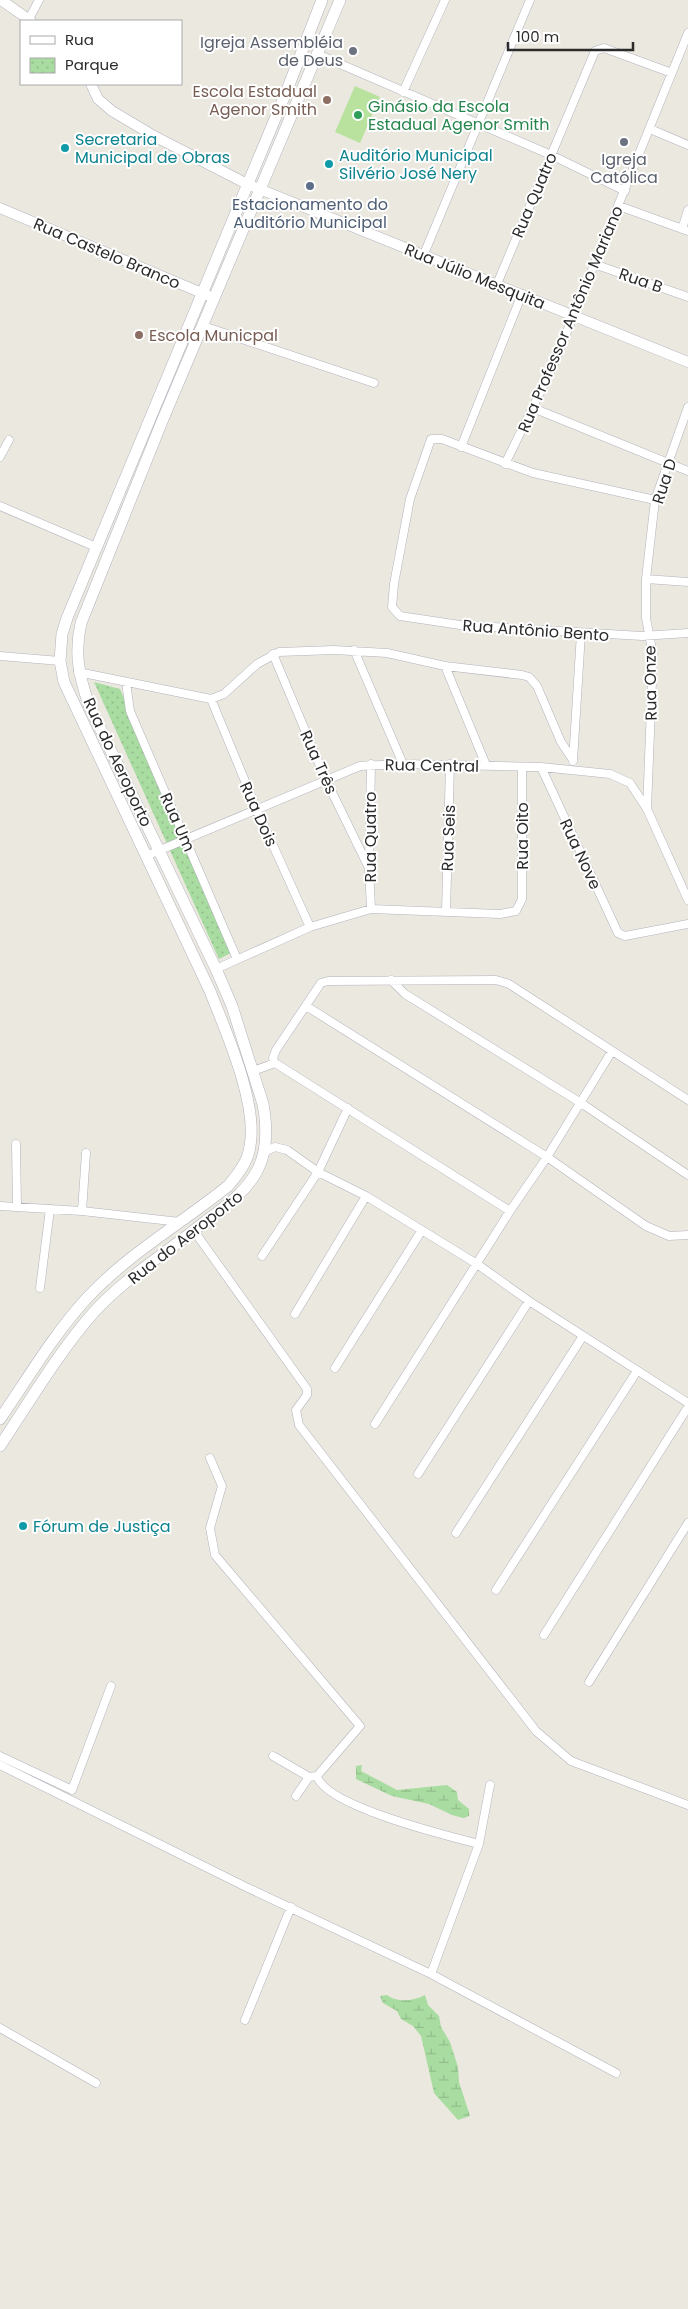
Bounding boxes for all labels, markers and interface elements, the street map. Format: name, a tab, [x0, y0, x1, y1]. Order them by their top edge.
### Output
legend	[20, 20, 182, 85]
scale bar	[508, 20, 633, 52]
text: 100 m	[516, 26, 559, 47]
text: Rua	[65, 29, 94, 50]
place label: Igreja Assembléia de Deus	[200, 31, 343, 72]
marker: Igreja Assembléia de Deus	[347, 45, 359, 57]
text: Parque	[65, 54, 118, 75]
place label: Escola Estadual Agenor Smith	[192, 80, 317, 121]
marker: Escola Estadual Agenor Smith	[321, 94, 333, 106]
place label: Ginásio da Escola Estadual Agenor Smith	[368, 95, 549, 136]
marker: Ginásio da Escola Estadual Agenor Smith	[352, 109, 364, 121]
place label: Secretaria Municipal de Obras	[75, 128, 230, 169]
marker: Igreja Católica	[618, 136, 630, 148]
marker: Secretaria Municipal de Obras	[59, 142, 71, 154]
place label: Auditório Municipal Silvério José Nery	[339, 144, 493, 185]
place label: Igreja Católica	[590, 148, 658, 189]
street label: Rua Quatro	[506, 149, 563, 241]
marker: Auditório Municipal Silvério José Nery	[323, 158, 335, 170]
marker: Estacionamento do Auditório Municipal	[304, 180, 316, 192]
place label: Estacionamento do Auditório Municipal	[232, 193, 388, 234]
street label: Rua Professor Antônio Mariano	[512, 202, 629, 436]
street label: Rua Castelo Branco	[30, 212, 184, 295]
street label: Rua Júlio Mesquita	[401, 238, 549, 315]
street label: Rua B	[616, 262, 666, 299]
place label: Escola Municpal	[149, 324, 278, 347]
marker: Escola Municpal	[133, 329, 145, 341]
street label: Rua D	[646, 456, 683, 507]
street label: Rua Antônio Bento	[462, 614, 610, 647]
street label: Rua Onze	[638, 645, 663, 721]
street label: Rua do Aeroporto	[77, 694, 158, 831]
street label: Rua Três	[294, 726, 343, 798]
street label: Rua Central	[385, 753, 479, 778]
street label: Rua Dois	[234, 778, 283, 850]
street label: Rua Um	[154, 789, 201, 855]
street label: Rua Quatro	[359, 792, 382, 882]
street label: Rua Oito	[511, 802, 534, 870]
street label: Rua Seis	[436, 804, 461, 872]
street label: Rua Nove	[554, 815, 607, 893]
street label: Rua do Aeroporto	[123, 1185, 248, 1290]
place label: Fórum de Justiça	[33, 1515, 171, 1538]
marker: Fórum de Justiça	[17, 1520, 29, 1532]

